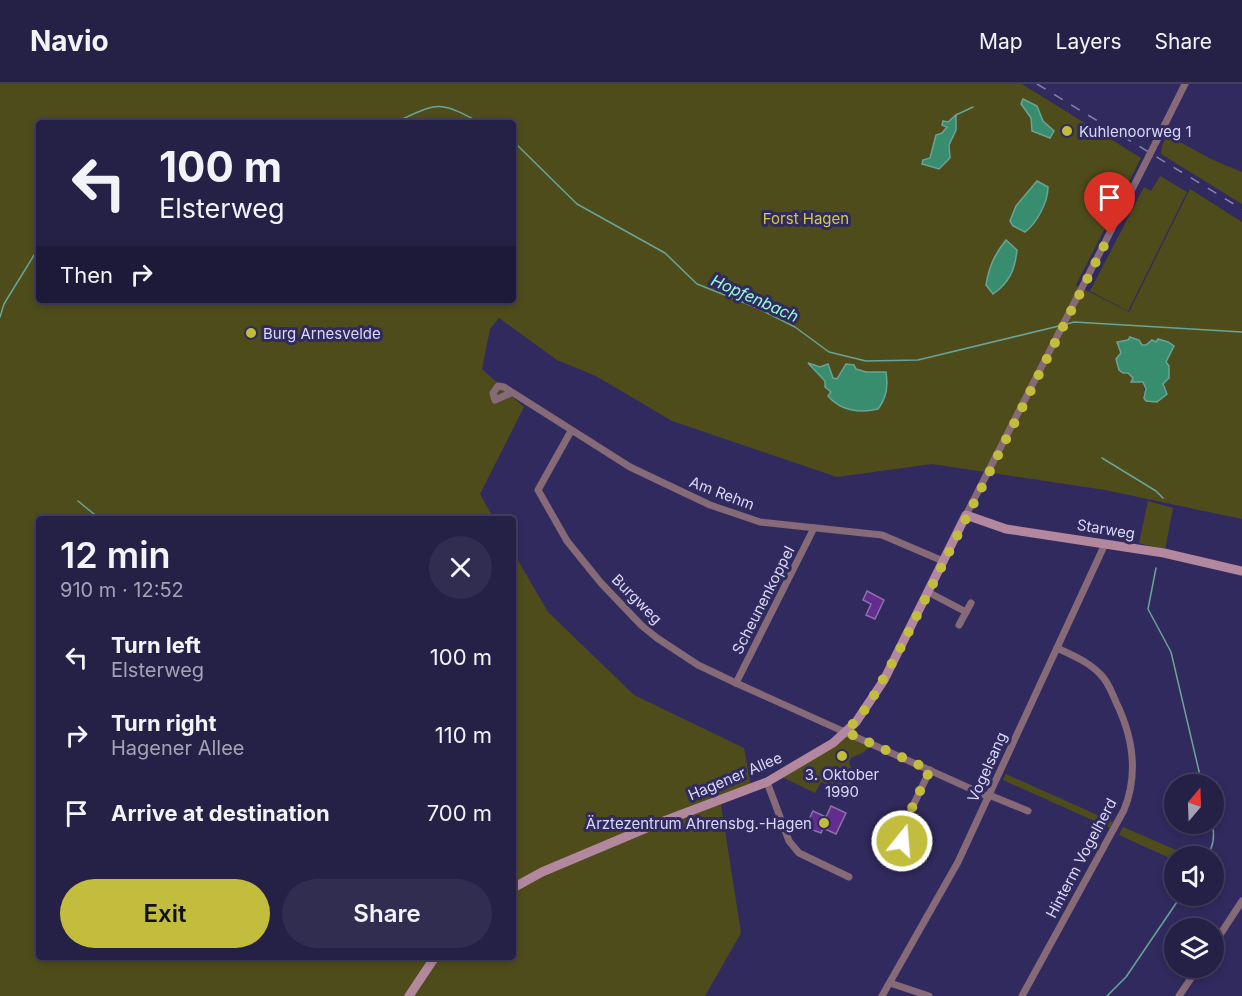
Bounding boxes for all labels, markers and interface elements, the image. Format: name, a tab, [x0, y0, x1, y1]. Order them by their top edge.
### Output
text: Navio	[30, 24, 109, 58]
text: Map	[979, 29, 1023, 54]
text: Layers	[1056, 29, 1122, 54]
text: Share	[1155, 29, 1212, 54]
place label: Kuhlenoorweg 1	[1079, 122, 1192, 141]
marker: Kuhlenoorweg 1	[1060, 124, 1074, 138]
text: 100 m	[159, 141, 282, 192]
icon: left	[60, 144, 138, 222]
pin	[1084, 172, 1135, 234]
icon: arrive	[1093, 181, 1126, 214]
text: Elsterweg	[159, 192, 285, 225]
park label: Forst Hagen	[763, 209, 849, 228]
icon: right	[125, 258, 158, 291]
text: Then	[60, 262, 113, 288]
water label: Hopfenbach	[708, 270, 802, 326]
place label: Burg Arnesvelde	[263, 324, 381, 343]
marker: Burg Arnesvelde	[244, 326, 258, 340]
street label: Am Rehm	[687, 472, 757, 514]
street label: Starweg	[1076, 515, 1136, 543]
text: 12 min	[60, 533, 171, 577]
button: close	[429, 536, 492, 599]
street label: Scheunenkoppel	[728, 543, 798, 657]
street label: Burgweg	[608, 570, 666, 628]
text: 910 m · 12:52	[60, 578, 184, 602]
text: Turn left	[111, 632, 201, 658]
icon: left	[60, 641, 93, 674]
text: 100 m	[430, 644, 492, 670]
text: Elsterweg	[111, 658, 204, 682]
text: Turn right	[111, 710, 217, 736]
icon: right	[60, 719, 93, 752]
text: 110 m	[435, 722, 492, 748]
street label: Vogelsang	[963, 729, 1011, 805]
text: Hagener Allee	[111, 736, 244, 760]
street label: Hagener Allee	[685, 748, 785, 804]
marker: 3. Oktober 1990	[835, 749, 849, 763]
place label: 3. Oktober 1990	[805, 765, 880, 801]
north arrow	[1164, 774, 1224, 834]
map controls	[1164, 774, 1224, 978]
street label: Hinterm Vogelherd	[1041, 795, 1121, 921]
icon: arrive	[60, 797, 93, 830]
text: Arrive at destination	[111, 800, 330, 826]
text: 700 m	[427, 800, 492, 826]
position arrow	[870, 809, 934, 873]
place label: Ärztezentrum Ahrensbg.-Hagen	[586, 814, 812, 833]
marker: Ärztezentrum Ahrensbg.-Hagen	[817, 816, 831, 830]
button: sound	[1164, 846, 1224, 906]
button: Exit	[60, 879, 270, 948]
button: Share	[282, 879, 492, 948]
button: layers	[1164, 918, 1224, 978]

